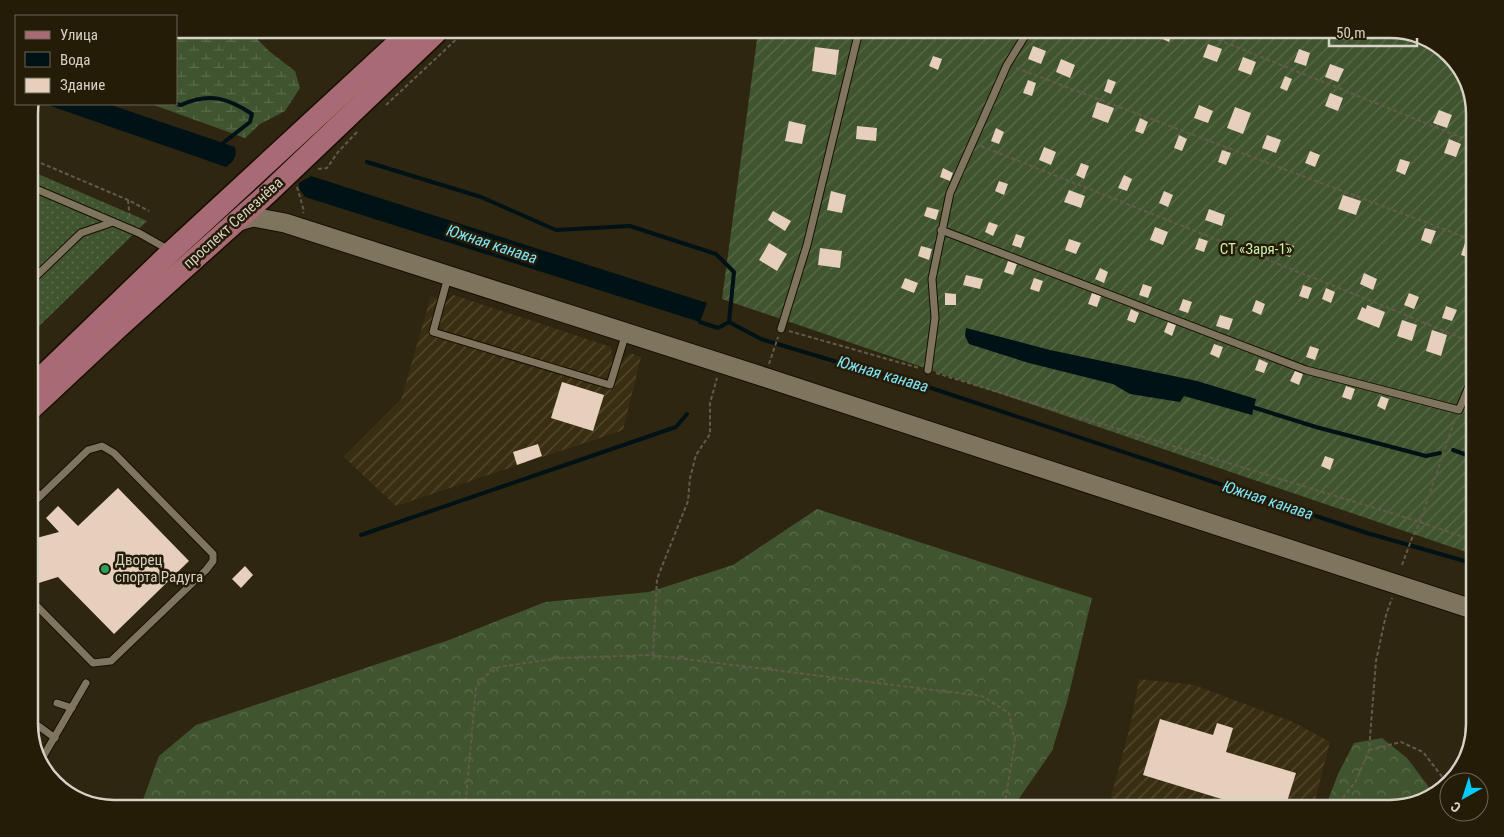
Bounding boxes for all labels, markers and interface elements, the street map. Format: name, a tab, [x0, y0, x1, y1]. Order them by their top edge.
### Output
legend	[15, 15, 178, 105]
scale bar	[1329, 15, 1416, 47]
text: 50 m	[1336, 24, 1366, 42]
text: Улица	[60, 26, 98, 44]
text: Вода	[60, 51, 90, 69]
text: Здание	[60, 76, 105, 94]
street label: проспект Селезнёва	[180, 174, 286, 272]
water label: Южная канава	[444, 220, 540, 268]
park label: СТ «Заря-1»	[1220, 240, 1292, 258]
water label: Южная канава	[835, 352, 931, 396]
water label: Южная канава	[1220, 476, 1316, 524]
place label: Дворец спорта Радуга	[115, 551, 203, 586]
marker: Дворец спорта Радуга	[99, 563, 111, 575]
north arrow	[1439, 772, 1489, 822]
text: С	[1448, 798, 1464, 816]

